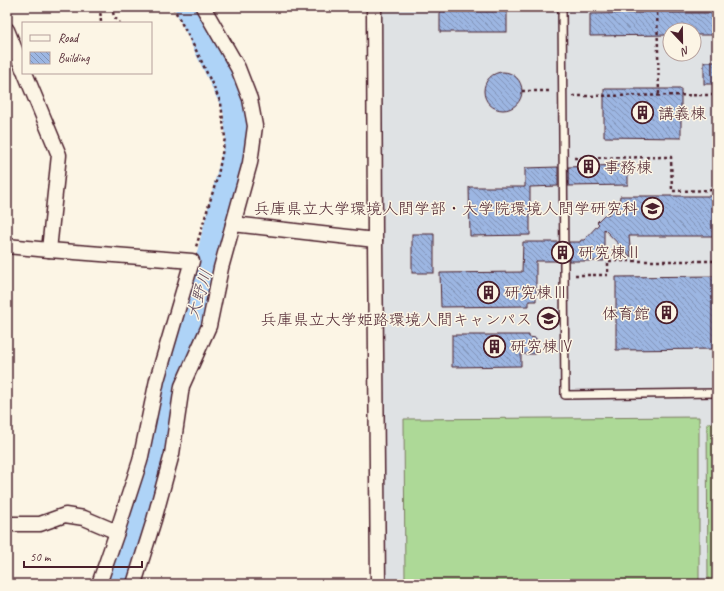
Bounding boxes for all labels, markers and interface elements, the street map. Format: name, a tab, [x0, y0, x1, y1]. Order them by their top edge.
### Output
legend	[22, 22, 152, 74]
north arrow	[662, 22, 702, 62]
text: Road	[58, 30, 80, 46]
text: N	[678, 44, 692, 60]
text: Building	[58, 50, 90, 66]
building icon: 講義棟	[629, 100, 655, 126]
place label: 講義棟	[658, 104, 706, 124]
building icon: 事務棟	[576, 154, 602, 180]
place label: 事務棟	[604, 158, 652, 178]
school or university icon: 兵庫県立大学環境人間学部・大学院環境人間学研究科	[640, 195, 666, 221]
place label: 兵庫県立大学環境人間学部・大学院環境人間学研究科	[254, 199, 638, 219]
building icon: 研究棟Ⅱ	[550, 239, 576, 265]
place label: 研究棟Ⅱ	[578, 243, 642, 263]
water label: 大野川	[182, 267, 217, 322]
building icon: 研究棟Ⅲ	[475, 279, 501, 305]
place label: 研究棟Ⅲ	[504, 283, 568, 303]
building icon: 体育館	[653, 300, 679, 326]
place label: 体育館	[602, 304, 650, 324]
school or university icon: 兵庫県立大学姫路環境人間キャンパス	[535, 306, 561, 332]
place label: 兵庫県立大学姫路環境人間キャンパス	[261, 310, 532, 330]
building icon: 研究棟Ⅳ	[481, 333, 507, 359]
place label: 研究棟Ⅳ	[510, 337, 574, 357]
scale bar	[24, 543, 142, 569]
text: 50 m	[30, 549, 52, 565]

